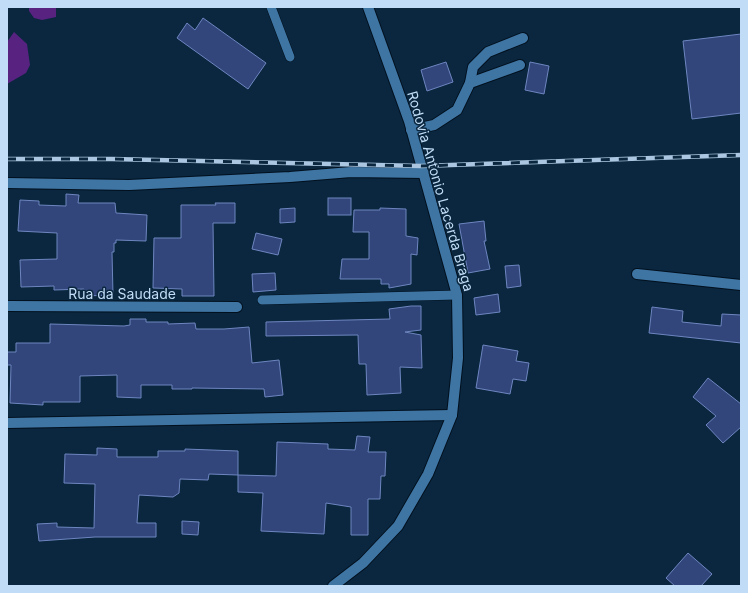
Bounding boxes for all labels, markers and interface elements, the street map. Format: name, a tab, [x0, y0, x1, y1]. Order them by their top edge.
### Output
street label: Rodovia Antonio Lacerda Braga	[404, 89, 478, 293]
street label: Rua da Saudade	[68, 285, 176, 302]

